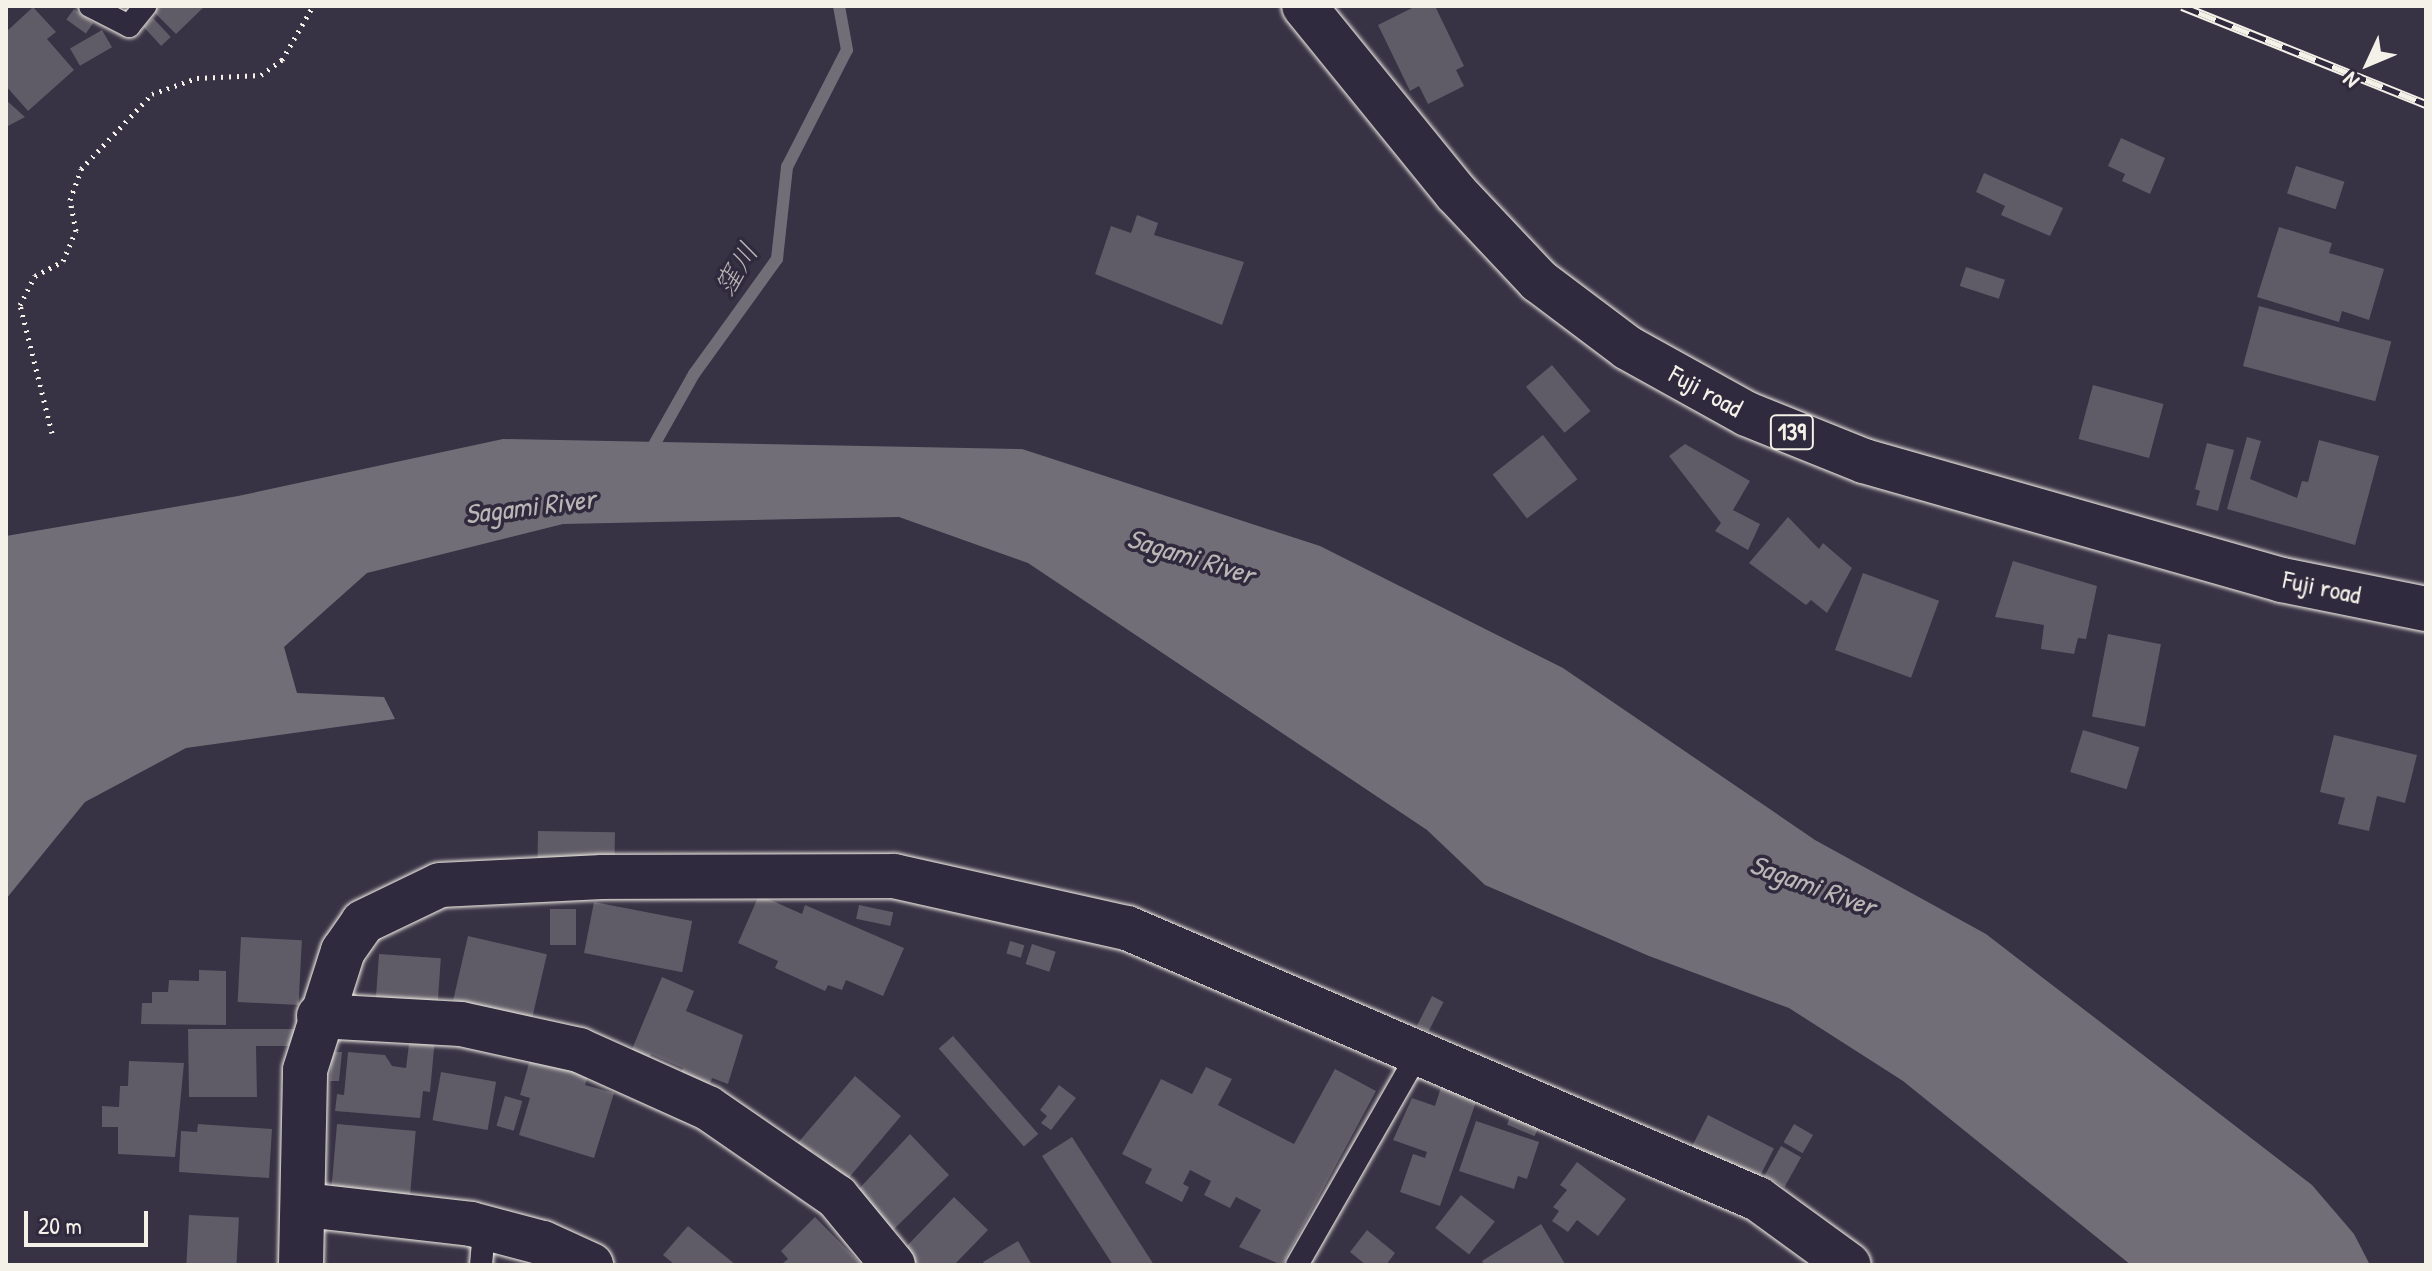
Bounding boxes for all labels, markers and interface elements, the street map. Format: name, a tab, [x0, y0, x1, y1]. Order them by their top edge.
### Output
north arrow	[2328, 24, 2408, 104]
text: N	[2336, 66, 2366, 95]
water label: 窪川	[707, 236, 765, 302]
street label: Fuji road	[1664, 358, 1748, 424]
road number: 139	[1768, 412, 1816, 452]
water label: Sagami River	[463, 481, 597, 531]
water label: Sagami River	[1123, 521, 1259, 591]
street label: Fuji road	[2280, 564, 2364, 610]
water label: Sagami River	[1746, 847, 1880, 923]
scale bar	[28, 1195, 152, 1245]
text: 20 m	[38, 1209, 82, 1241]

